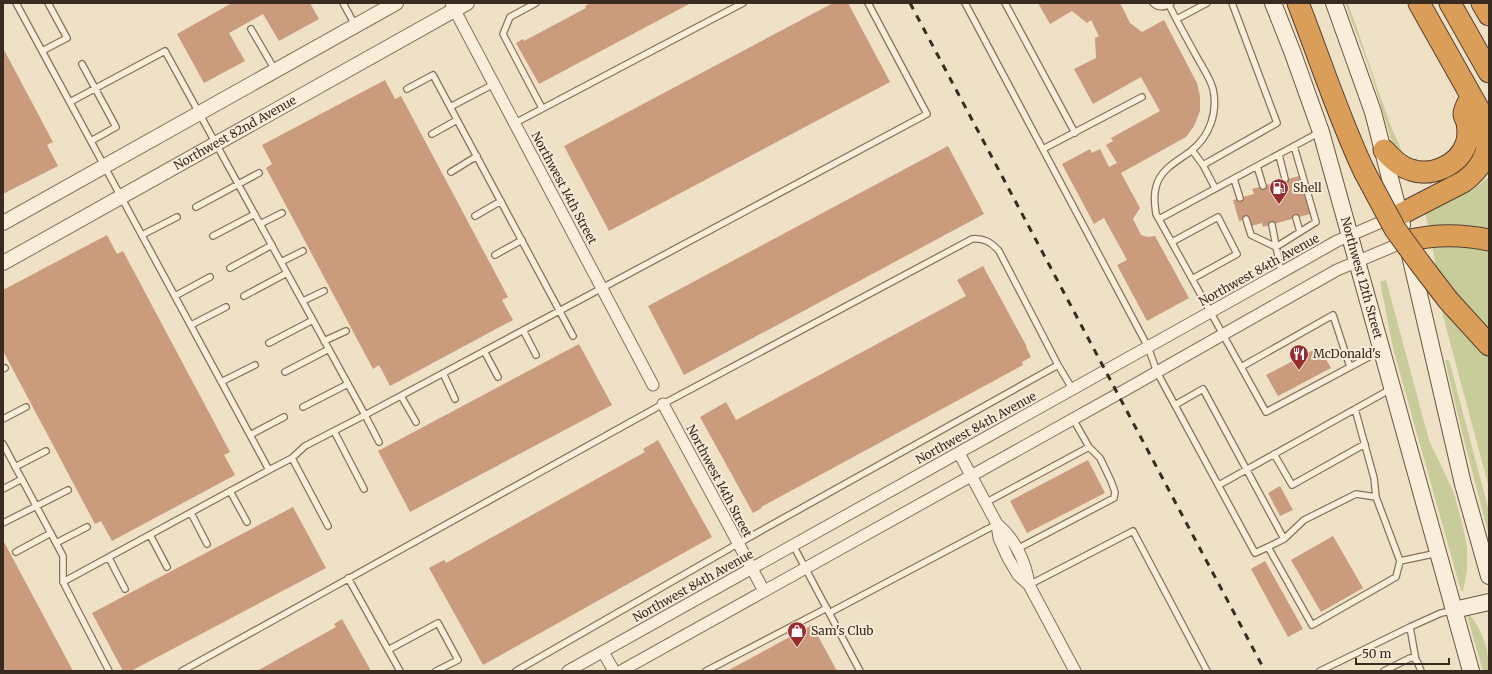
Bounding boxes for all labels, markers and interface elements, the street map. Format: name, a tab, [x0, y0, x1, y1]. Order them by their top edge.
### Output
street label: Northwest 82nd Avenue	[171, 92, 299, 173]
street label: Northwest 14th Street	[528, 129, 601, 247]
fuel station icon: Shell	[1268, 177, 1290, 205]
place label: Shell	[1293, 180, 1322, 195]
street label: Northwest 12th Street	[1338, 215, 1386, 341]
street label: Northwest 84th Avenue	[1196, 230, 1322, 309]
restaurant icon: McDonald's	[1288, 343, 1310, 371]
place label: McDonald's	[1313, 346, 1381, 361]
street label: Northwest 84th Avenue	[913, 388, 1039, 467]
street label: Northwest 14th Street	[683, 422, 756, 540]
street label: Northwest 84th Avenue	[630, 546, 756, 625]
shop icon: Sam's Club	[786, 620, 808, 648]
place label: Sam's Club	[811, 623, 874, 638]
scale bar	[1356, 640, 1449, 666]
text: 50 m	[1362, 646, 1391, 661]

